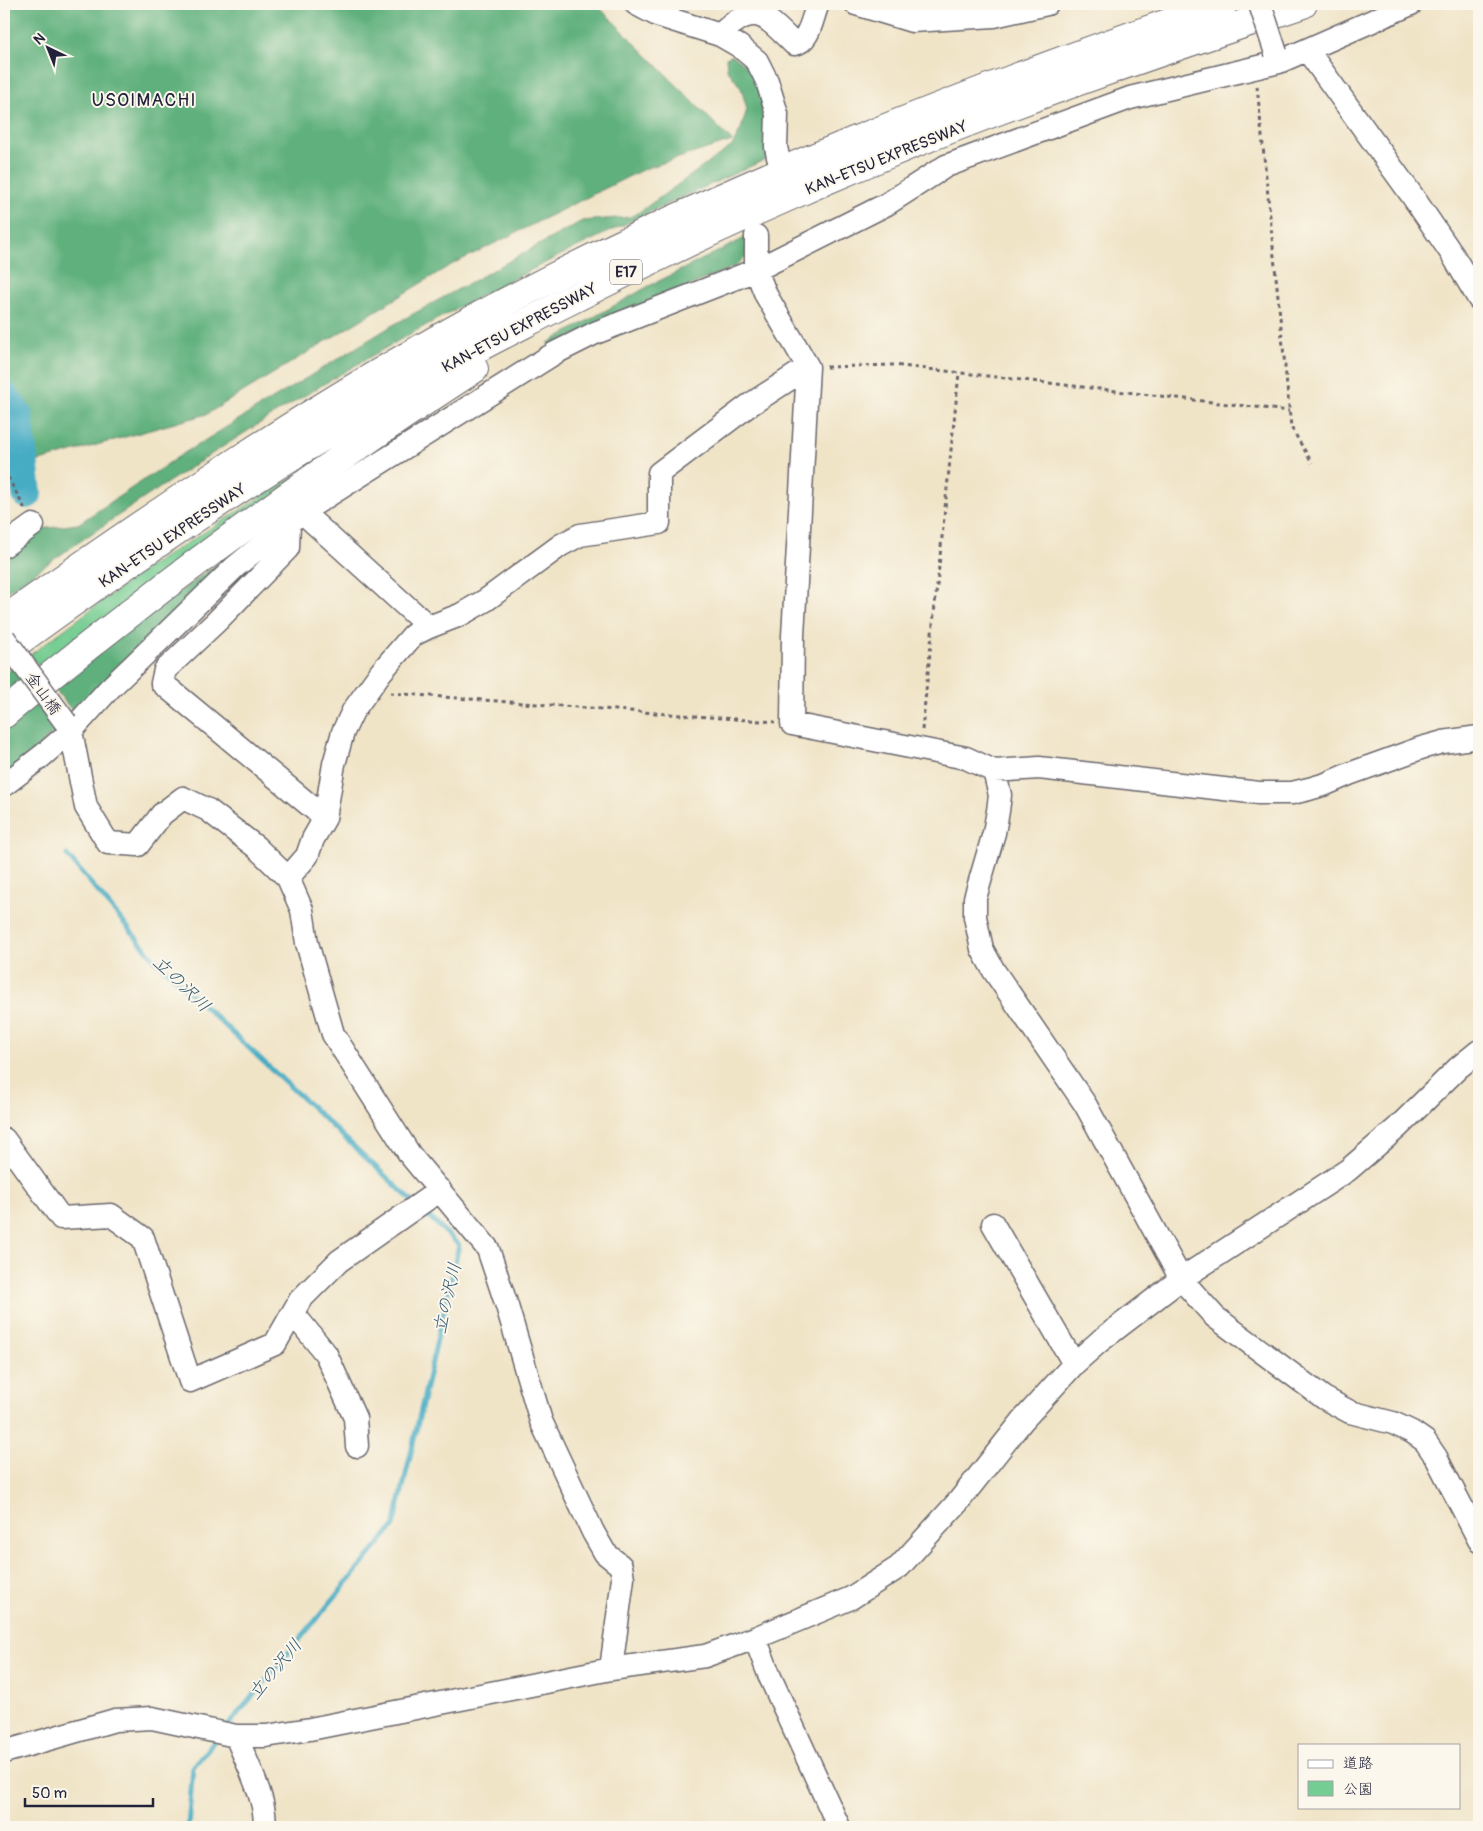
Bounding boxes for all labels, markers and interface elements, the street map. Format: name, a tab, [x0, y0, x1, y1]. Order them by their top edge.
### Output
north arrow	[22, 22, 72, 72]
text: N	[30, 29, 49, 48]
district label: USOIMACHI	[91, 88, 197, 112]
street label: KAN-ETSU EXPRESSWAY	[802, 116, 970, 200]
road number: E17	[610, 260, 642, 284]
street label: KAN-ETSU EXPRESSWAY	[438, 278, 601, 377]
street label: KAN-ETSU EXPRESSWAY	[95, 479, 250, 593]
street label: 金山橋	[21, 668, 65, 719]
water label: 立の沢川	[148, 951, 216, 1018]
water label: 立の沢川	[428, 1260, 467, 1336]
water label: 立の沢川	[243, 1634, 307, 1704]
legend	[1298, 1744, 1460, 1808]
text: 道路	[1343, 1754, 1373, 1773]
scale bar	[25, 1776, 152, 1808]
text: 公園	[1343, 1780, 1373, 1799]
text: 50 m	[32, 1784, 67, 1803]

